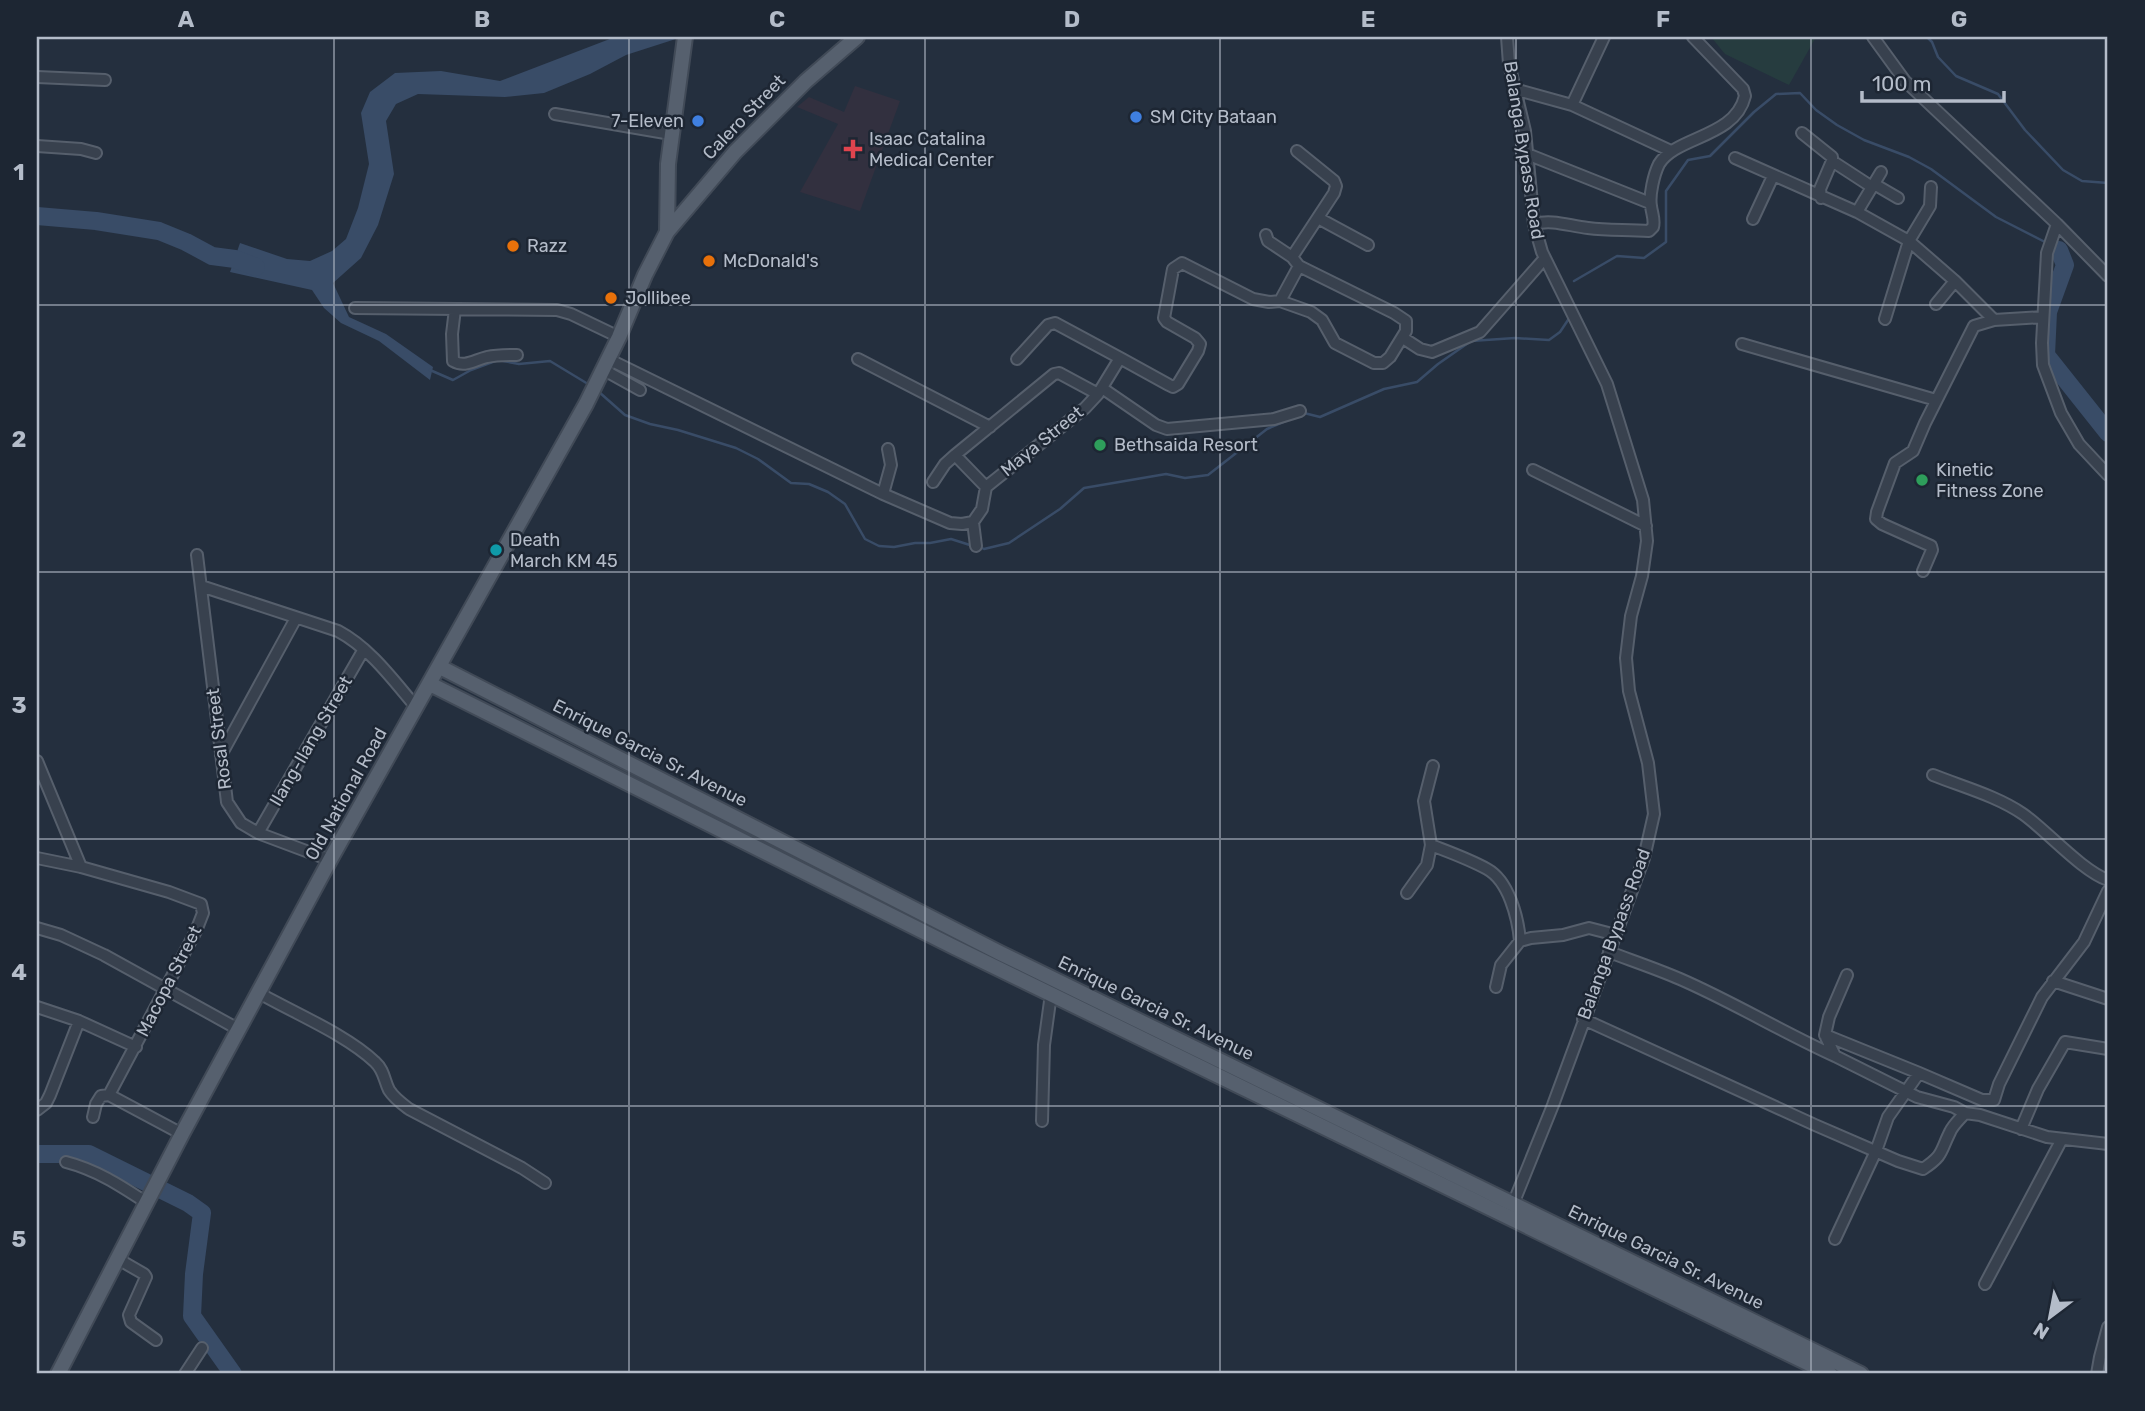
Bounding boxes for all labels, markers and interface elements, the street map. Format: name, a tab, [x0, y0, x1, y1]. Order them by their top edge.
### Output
text: A	[178, 5, 195, 33]
text: B	[474, 5, 490, 33]
text: C	[769, 5, 785, 33]
text: D	[1064, 5, 1080, 33]
text: E	[1361, 5, 1375, 33]
text: F	[1656, 5, 1670, 33]
text: G	[1951, 5, 1967, 33]
street label: Balanga Bypass Road	[1499, 59, 1549, 241]
scale bar	[1862, 60, 2003, 104]
street label: Calero Street	[698, 70, 790, 164]
text: 100 m	[1872, 71, 1931, 96]
place label: SM City Bataan	[1150, 106, 1277, 128]
marker: SM City Bataan	[1128, 109, 1144, 125]
place label: 7-Eleven	[611, 110, 684, 132]
marker: 7-Eleven	[690, 113, 706, 129]
place label: Isaac Catalina Medical Center	[869, 128, 994, 171]
marker: Isaac Catalina Medical Center	[843, 139, 863, 159]
text: 1	[13, 158, 25, 186]
place label: Razz	[527, 235, 567, 257]
marker: Razz	[505, 238, 521, 254]
place label: McDonald's	[723, 250, 819, 272]
marker: McDonald's	[701, 253, 717, 269]
place label: Jollibee	[625, 287, 691, 309]
marker: Jollibee	[603, 290, 619, 306]
street label: Maya Street	[996, 401, 1088, 481]
text: 2	[12, 425, 26, 453]
place label: Bethsaida Resort	[1114, 434, 1258, 456]
marker: Bethsaida Resort	[1092, 437, 1108, 453]
place label: Kinetic Fitness Zone	[1936, 459, 2044, 502]
marker: Kinetic Fitness Zone	[1914, 472, 1930, 488]
place label: Death March KM 45	[510, 529, 618, 572]
marker: Death March KM 45	[488, 542, 504, 558]
street label: Ilang-Ilang Street	[265, 672, 357, 810]
street label: Rosal Street	[202, 687, 236, 791]
text: 3	[11, 691, 27, 719]
street label: Enrique Garcia Sr. Avenue	[549, 694, 751, 812]
street label: Old National Road	[300, 724, 392, 864]
street label: Balanga Bypass Road	[1573, 846, 1655, 1022]
street label: Macopa Street	[132, 922, 206, 1040]
street label: Enrique Garcia Sr. Avenue	[1054, 951, 1258, 1065]
text: 4	[11, 958, 27, 986]
street label: Enrique Garcia Sr. Avenue	[1564, 1200, 1768, 1314]
text: 5	[12, 1225, 27, 1253]
north arrow	[2016, 1282, 2086, 1352]
text: N	[2029, 1318, 2053, 1344]

